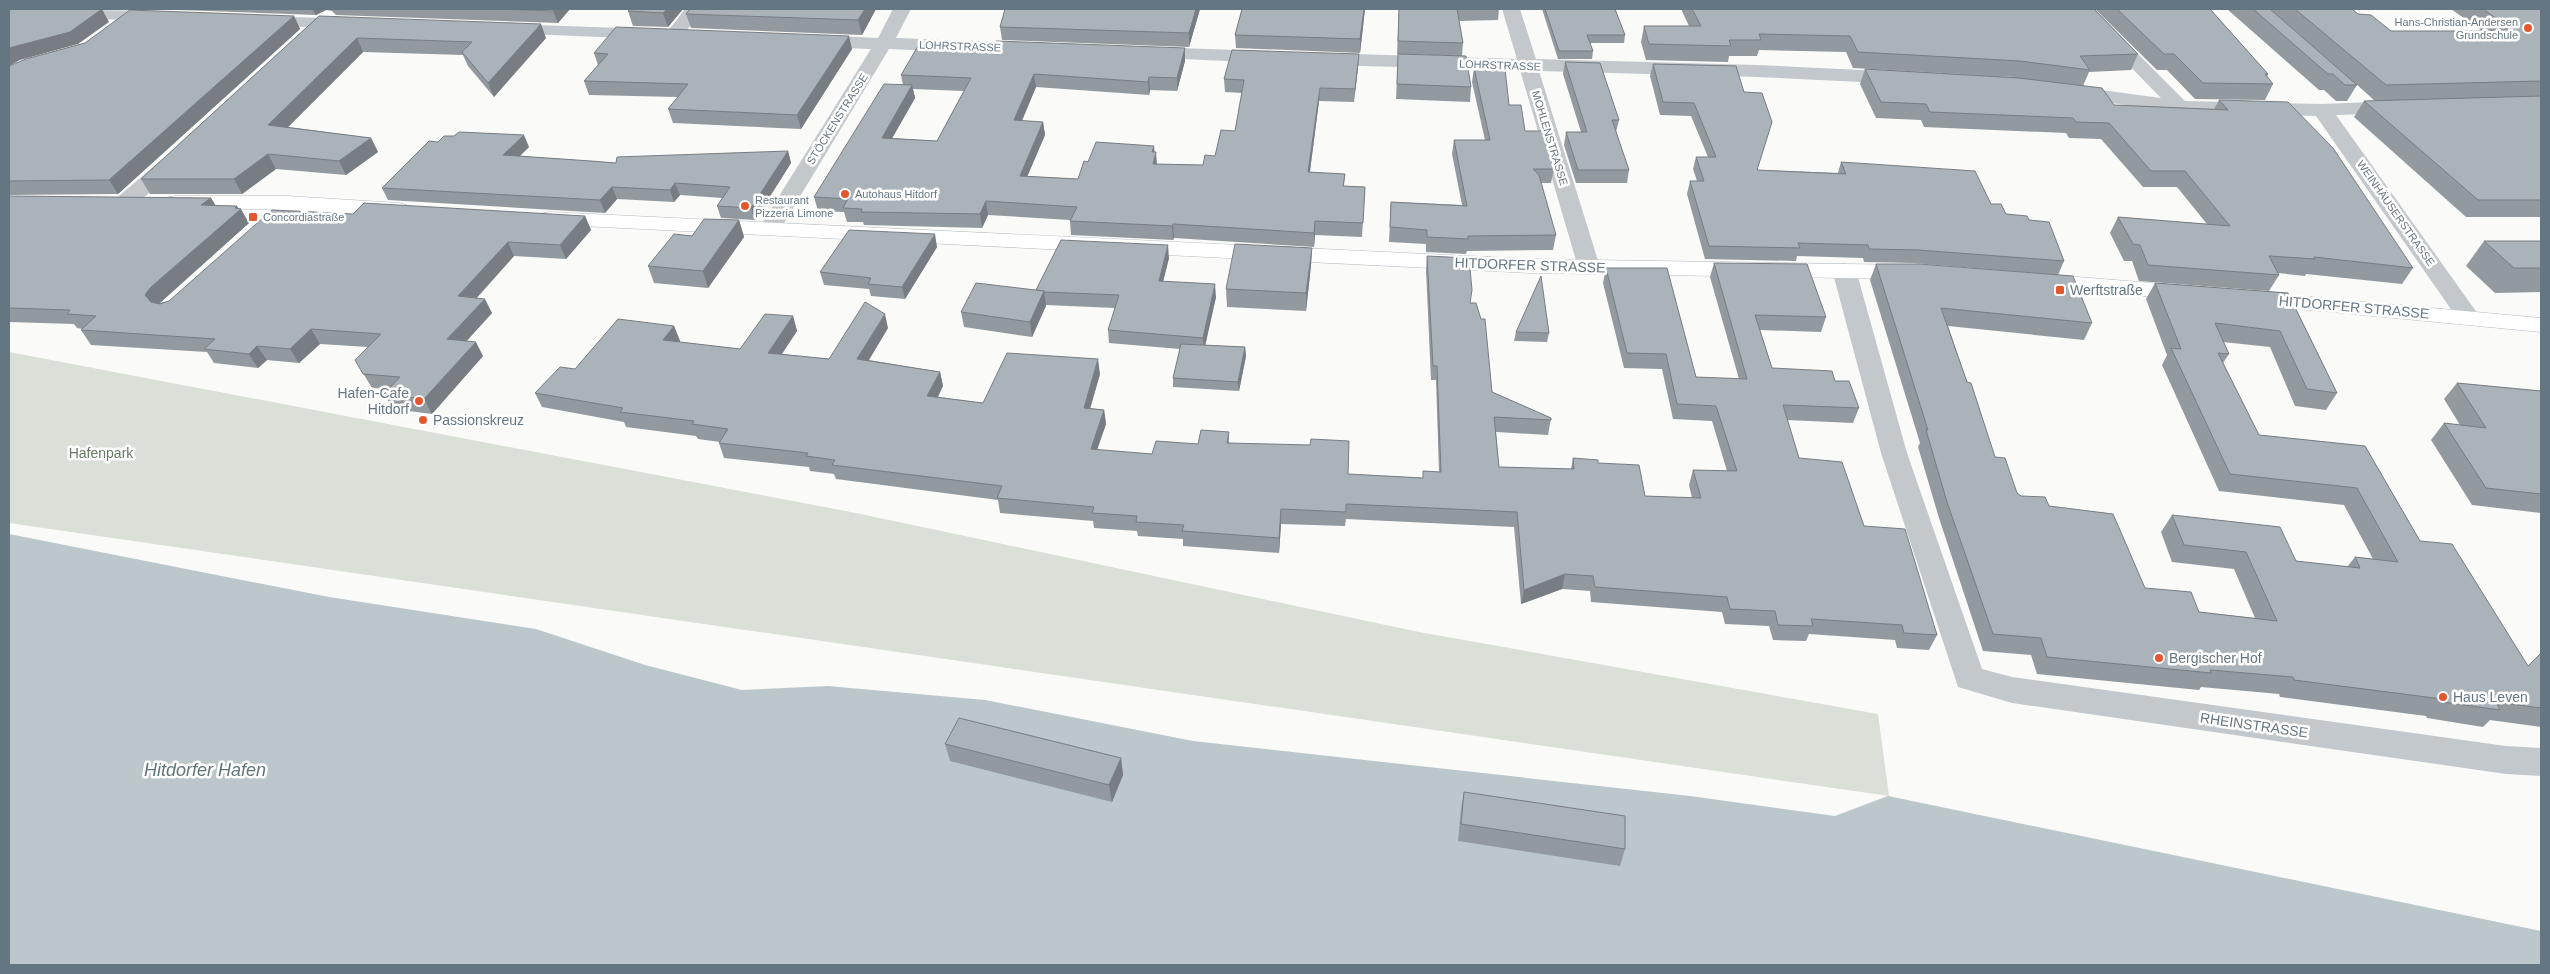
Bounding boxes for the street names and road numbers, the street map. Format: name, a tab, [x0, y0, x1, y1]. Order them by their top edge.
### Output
street label: LOHRSTRASSE	[919, 39, 1001, 53]
street label: LOHRSTRASSE	[1459, 58, 1541, 72]
street label: STÖCKENSTRASSE	[804, 71, 870, 167]
street label: MOHLENSTRASSE	[1530, 89, 1570, 187]
street label: WEINHÄUSERSTRASSE	[2355, 158, 2437, 268]
street label: HITDORFER STRASSE	[1454, 254, 1606, 276]
street label: HITDORFER STRASSE	[2278, 292, 2430, 322]
street label: RHEINSTRASSE	[2199, 709, 2309, 741]

